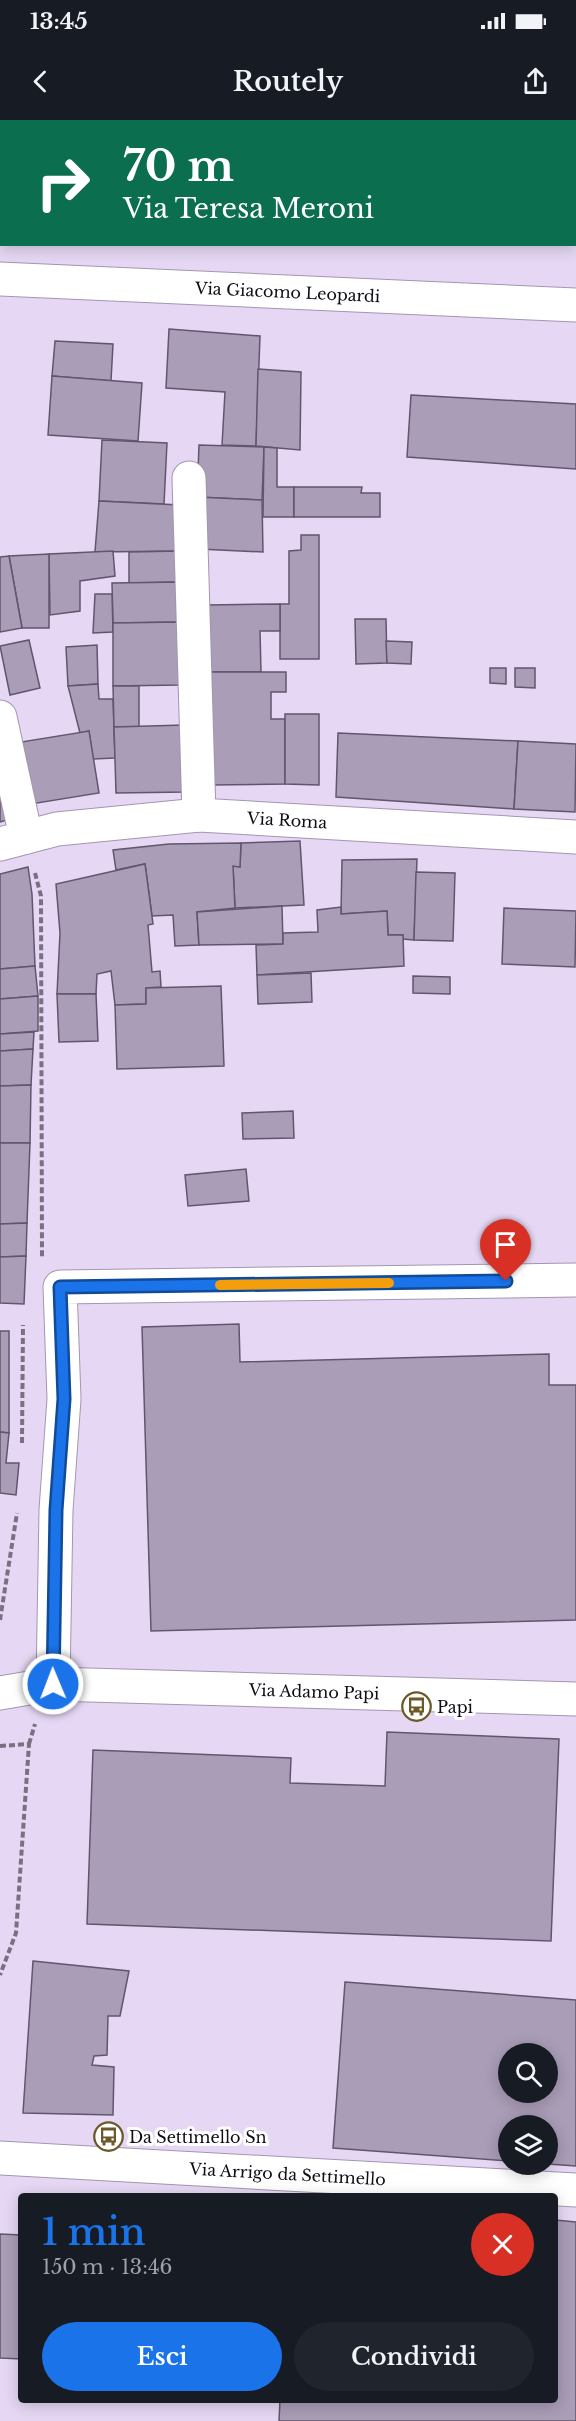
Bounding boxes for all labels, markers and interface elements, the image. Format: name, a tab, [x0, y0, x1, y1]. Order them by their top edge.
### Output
text: 13:45	[30, 8, 88, 35]
icon: back	[24, 65, 57, 98]
text: Routely	[233, 65, 343, 98]
icon: share	[519, 65, 552, 98]
text: 70 m	[123, 140, 234, 192]
icon: right	[24, 144, 102, 222]
text: Via Teresa Meroni	[123, 192, 374, 225]
street label: Via Giacomo Leopardi	[194, 278, 381, 306]
street label: Via Roma	[246, 808, 328, 832]
pin	[480, 1219, 531, 1281]
icon: arrive	[489, 1228, 522, 1261]
position arrow	[21, 1652, 85, 1716]
street label: Via Adamo Papi	[248, 1680, 380, 1703]
bus stop icon: Papi	[400, 1691, 432, 1723]
place label: Papi	[437, 1697, 474, 1717]
map controls	[498, 2043, 558, 2175]
button: search	[498, 2043, 558, 2103]
button: layers	[498, 2115, 558, 2175]
bus stop icon: Da Settimello Sn	[92, 2121, 124, 2153]
place label: Da Settimello Sn	[129, 2127, 267, 2147]
street label: Via Arrigo da Settimello	[188, 2158, 386, 2189]
text: 1 min	[42, 2210, 146, 2255]
button: close	[471, 2213, 534, 2276]
text: 150 m · 13:46	[42, 2255, 172, 2279]
button: Esci	[42, 2322, 282, 2391]
button: Condividi	[294, 2322, 534, 2391]

